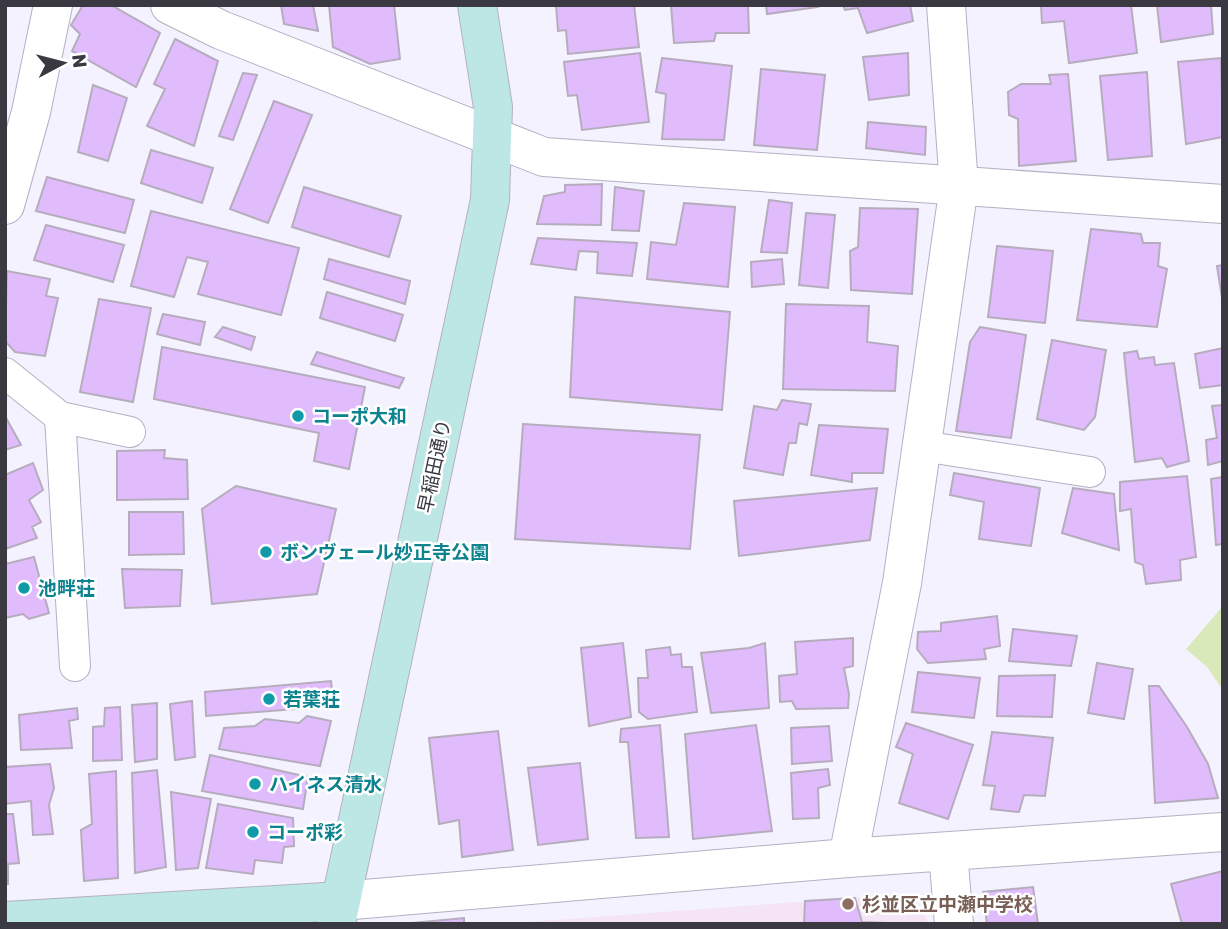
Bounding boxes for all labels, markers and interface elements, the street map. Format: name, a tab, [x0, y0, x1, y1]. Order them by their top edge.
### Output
north arrow	[28, 28, 98, 98]
text: N	[67, 53, 92, 69]
place label: コーポ大和	[312, 405, 407, 428]
marker: コーポ大和	[290, 408, 306, 424]
street label: 早稲田通り	[413, 417, 456, 515]
place label: ボンヴェール妙正寺公園	[280, 541, 489, 564]
marker: ボンヴェール妙正寺公園	[258, 544, 274, 560]
place label: 池畔荘	[38, 577, 95, 600]
marker: 池畔荘	[16, 580, 32, 596]
place label: 若葉荘	[283, 688, 340, 711]
marker: 若葉荘	[261, 691, 277, 707]
place label: ハイネス清水	[269, 773, 383, 796]
marker: ハイネス清水	[247, 776, 263, 792]
place label: コーポ彩	[267, 821, 343, 844]
marker: コーポ彩	[245, 824, 261, 840]
place label: 杉並区立中瀬中学校	[862, 893, 1033, 916]
marker: 杉並区立中瀬中学校	[840, 896, 856, 912]

